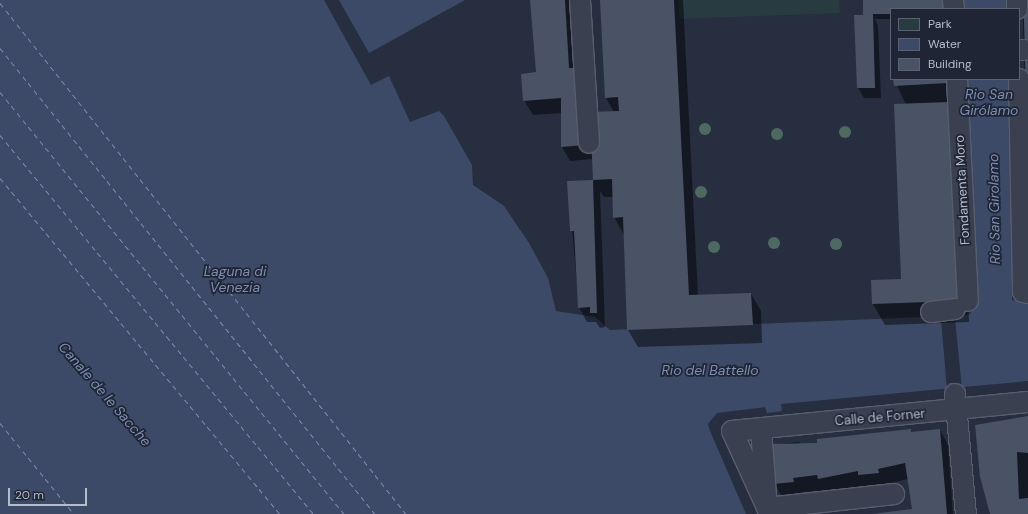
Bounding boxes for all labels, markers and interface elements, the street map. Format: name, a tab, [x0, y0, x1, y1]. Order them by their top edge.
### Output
legend	[890, 8, 1020, 80]
text: Park	[928, 16, 952, 32]
text: Water	[928, 36, 961, 52]
text: Building	[928, 56, 972, 72]
water label: Rio San Girólamo	[960, 86, 1018, 118]
street label: Fondamenta Moro	[952, 135, 974, 245]
water label: Rio San Girolamo	[985, 154, 1003, 264]
water label: Laguna di Venezia	[204, 263, 266, 296]
water label: Canale de le Sacche	[55, 339, 155, 449]
water label: Rio del Battello	[661, 362, 759, 378]
street label: Calle de Forner	[834, 406, 926, 430]
scale bar	[10, 480, 89, 506]
text: 20 m	[15, 487, 44, 503]

